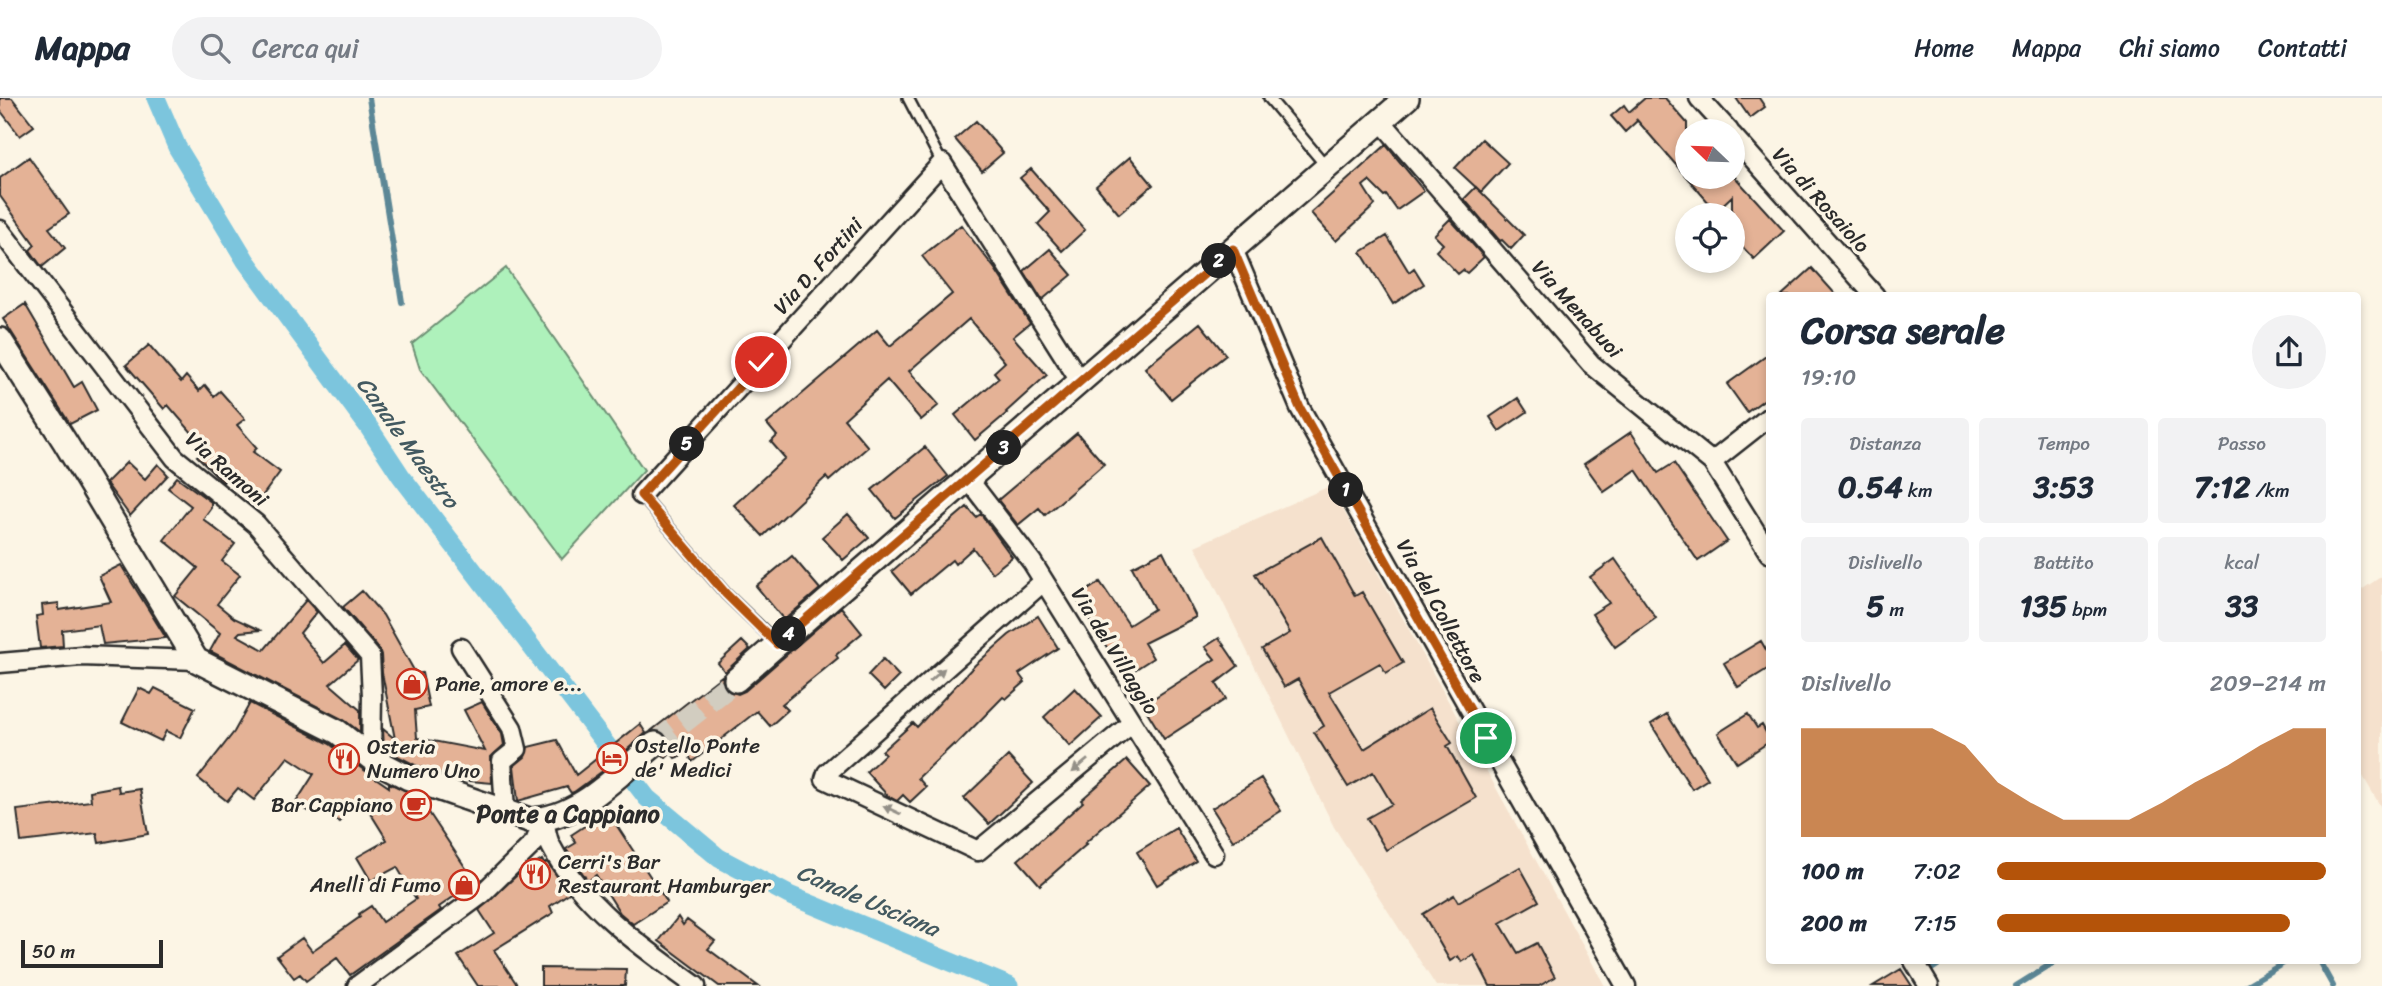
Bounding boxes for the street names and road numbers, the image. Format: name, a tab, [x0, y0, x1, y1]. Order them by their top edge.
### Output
street label: Via di Rosaiolo	[1762, 138, 1880, 262]
street label: Via D. Fortini	[763, 207, 873, 324]
street label: Via Menabuoi	[1522, 251, 1633, 368]
street label: Via Ramoni	[176, 421, 279, 517]
street label: Via del Collettore	[1385, 532, 1497, 691]
street label: Via del Villaggio	[1060, 579, 1170, 723]

